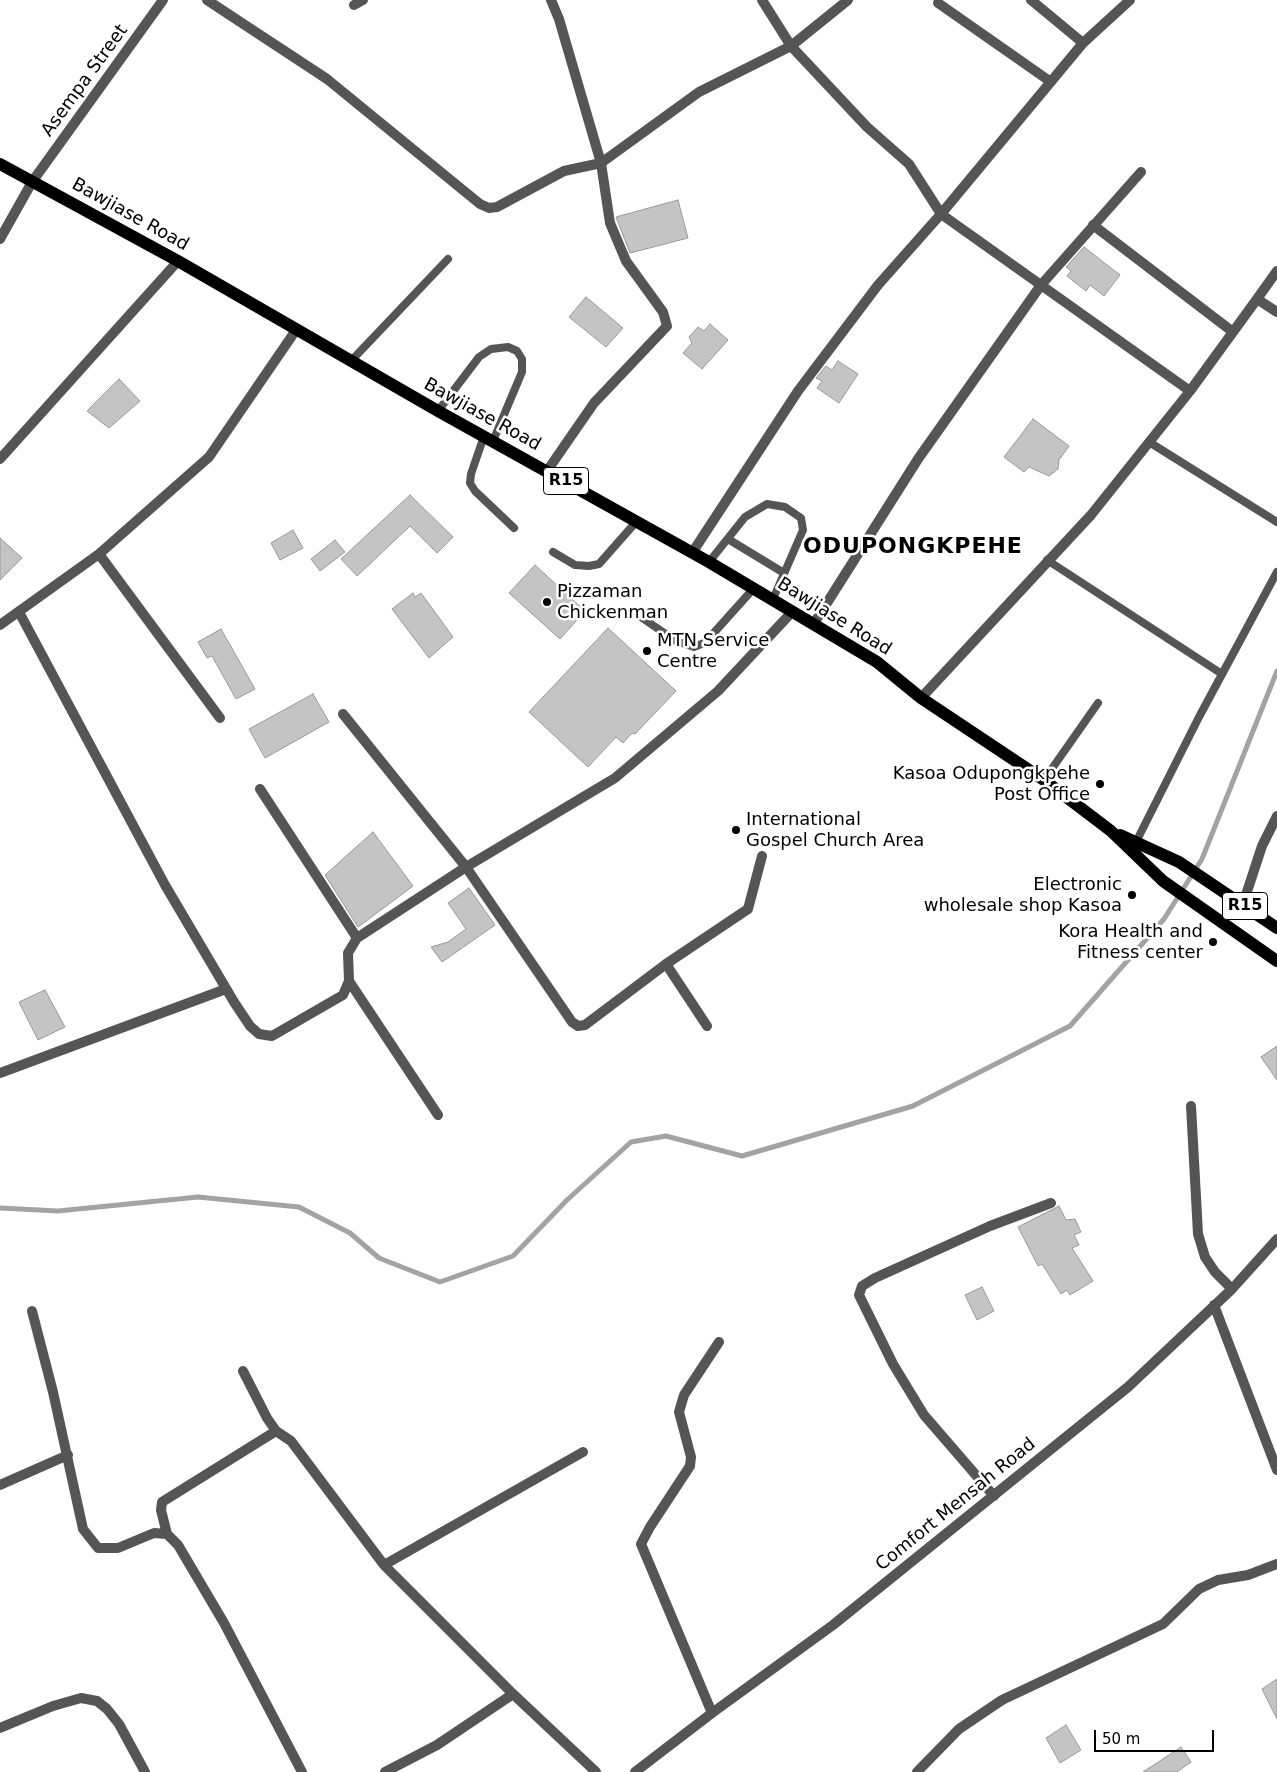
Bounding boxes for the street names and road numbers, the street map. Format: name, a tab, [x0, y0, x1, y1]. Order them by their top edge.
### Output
street label: Asempa Street	[37, 21, 133, 141]
street label: Bawjiase Road	[68, 174, 192, 256]
street label: Bawjiase Road	[420, 374, 544, 456]
road number: R15	[544, 468, 588, 494]
street label: Bawjiase Road	[773, 573, 895, 661]
road number: R15	[1222, 892, 1268, 919]
street label: Comfort Mensah Road	[872, 1434, 1040, 1576]

